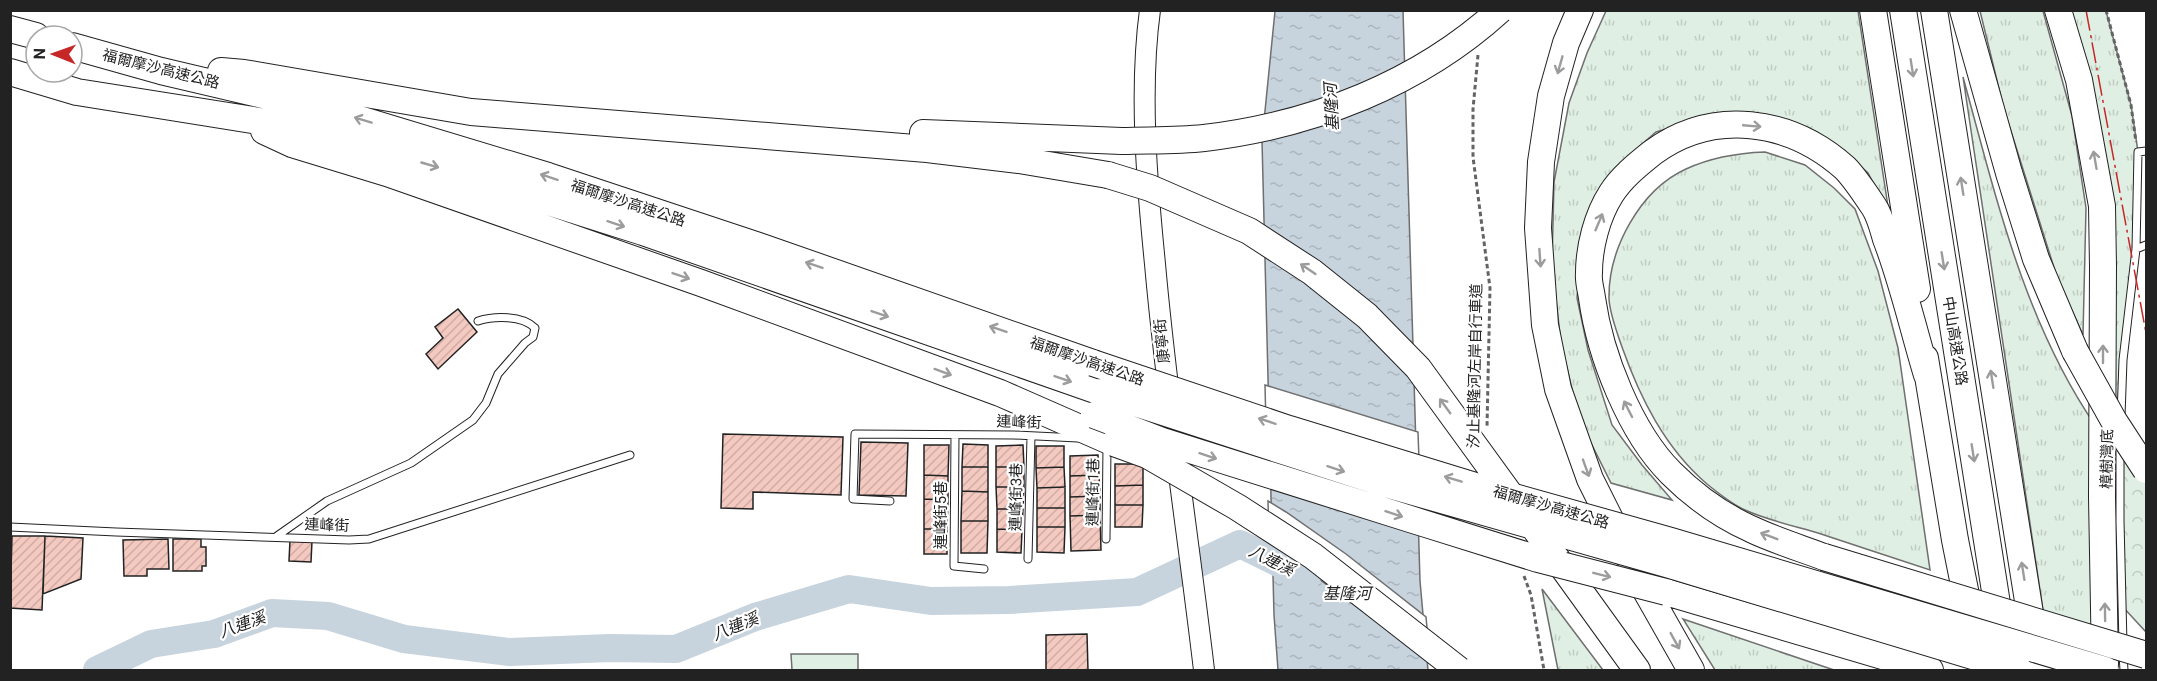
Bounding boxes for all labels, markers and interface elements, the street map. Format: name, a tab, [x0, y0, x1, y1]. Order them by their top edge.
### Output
north arrow	[24, 24, 84, 84]
street label: 福爾摩沙高速公路	[101, 46, 221, 92]
text: N	[30, 48, 49, 60]
one-way arrow	[1554, 55, 1565, 74]
one-way arrow	[1907, 58, 1918, 78]
water label: 基隆河	[1321, 80, 1342, 131]
one-way arrow	[354, 114, 373, 125]
one-way arrow	[1741, 121, 1761, 132]
one-way arrow	[2089, 150, 2100, 170]
one-way arrow	[420, 160, 439, 171]
one-way arrow	[540, 171, 559, 182]
street label: 福爾摩沙高速公路	[568, 176, 688, 230]
one-way arrow	[1956, 177, 1967, 197]
one-way arrow	[1594, 213, 1605, 232]
one-way arrow	[606, 219, 625, 230]
one-way arrow	[1535, 248, 1546, 268]
one-way arrow	[1937, 250, 1948, 270]
one-way arrow	[805, 258, 824, 269]
one-way arrow	[1300, 263, 1316, 275]
one-way arrow	[671, 272, 690, 283]
street label: 汐止基隆河左岸自行車道	[1465, 283, 1485, 449]
street label: 中山高速公路	[1939, 295, 1971, 387]
one-way arrow	[870, 310, 889, 321]
street label: 康寧街	[1151, 318, 1173, 364]
one-way arrow	[989, 323, 1008, 334]
street label: 福爾摩沙高速公路	[1027, 333, 1147, 389]
one-way arrow	[2097, 345, 2109, 365]
one-way arrow	[933, 367, 952, 378]
one-way arrow	[1987, 369, 1998, 389]
one-way arrow	[1054, 375, 1072, 386]
one-way arrow	[1439, 398, 1451, 414]
one-way arrow	[1622, 400, 1634, 418]
street label: 連峰街	[996, 412, 1042, 432]
one-way arrow	[1258, 415, 1277, 426]
street label: 樟樹灣底	[2097, 429, 2117, 489]
one-way arrow	[1968, 443, 1979, 463]
one-way arrow	[1199, 451, 1218, 462]
street label: 連峰街1巷	[1083, 458, 1103, 526]
one-way arrow	[1582, 458, 1593, 477]
street label: 連峰街3巷	[1006, 463, 1026, 531]
one-way arrow	[1326, 464, 1345, 475]
one-way arrow	[1444, 473, 1463, 484]
street label: 連峰街5巷	[932, 481, 950, 549]
street label: 福爾摩沙高速公路	[1491, 482, 1611, 532]
one-way arrow	[1384, 510, 1403, 521]
street label: 連峰街	[304, 515, 350, 535]
one-way arrow	[1760, 530, 1779, 541]
water label: 八連溪	[1246, 541, 1299, 580]
one-way arrow	[2017, 562, 2028, 582]
one-way arrow	[1592, 570, 1611, 582]
water label: 基隆河	[1323, 584, 1374, 603]
one-way arrow	[2099, 603, 2110, 623]
water label: 八連溪	[216, 607, 270, 642]
water label: 八連溪	[709, 608, 763, 644]
one-way arrow	[1669, 633, 1681, 650]

